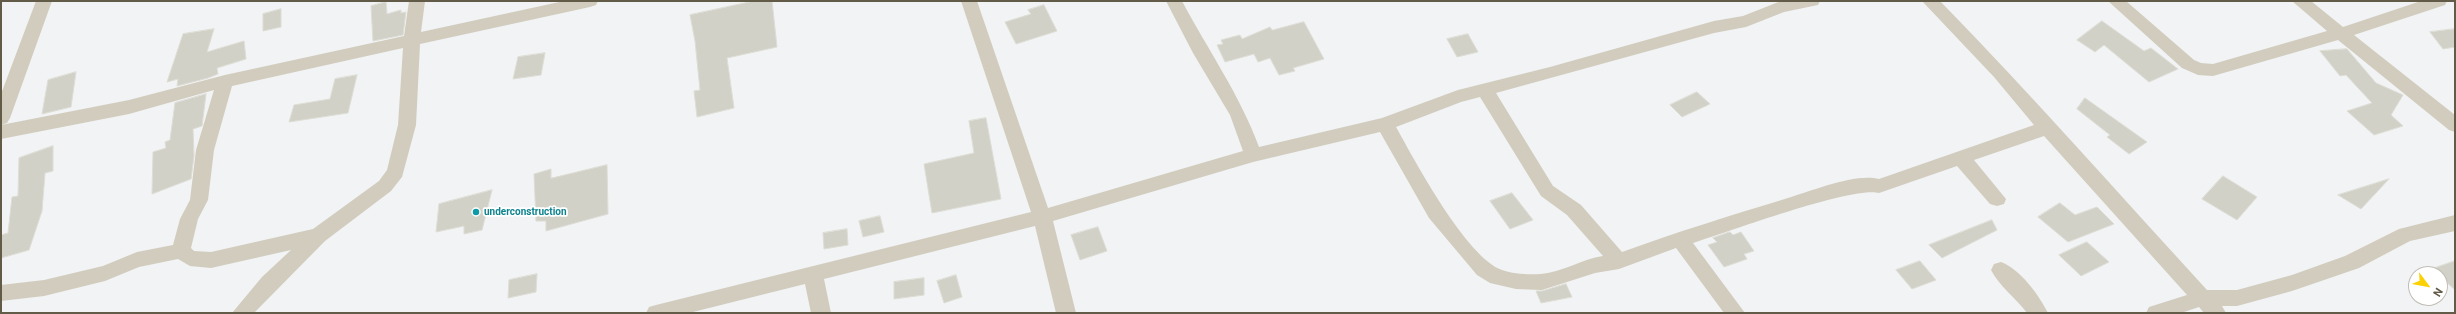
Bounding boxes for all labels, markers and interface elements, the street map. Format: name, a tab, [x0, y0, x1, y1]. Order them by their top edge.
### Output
place label: underconstruction	[484, 206, 567, 218]
marker: underconstruction	[471, 207, 481, 217]
north arrow	[2408, 266, 2448, 306]
text: N	[2430, 285, 2445, 299]

